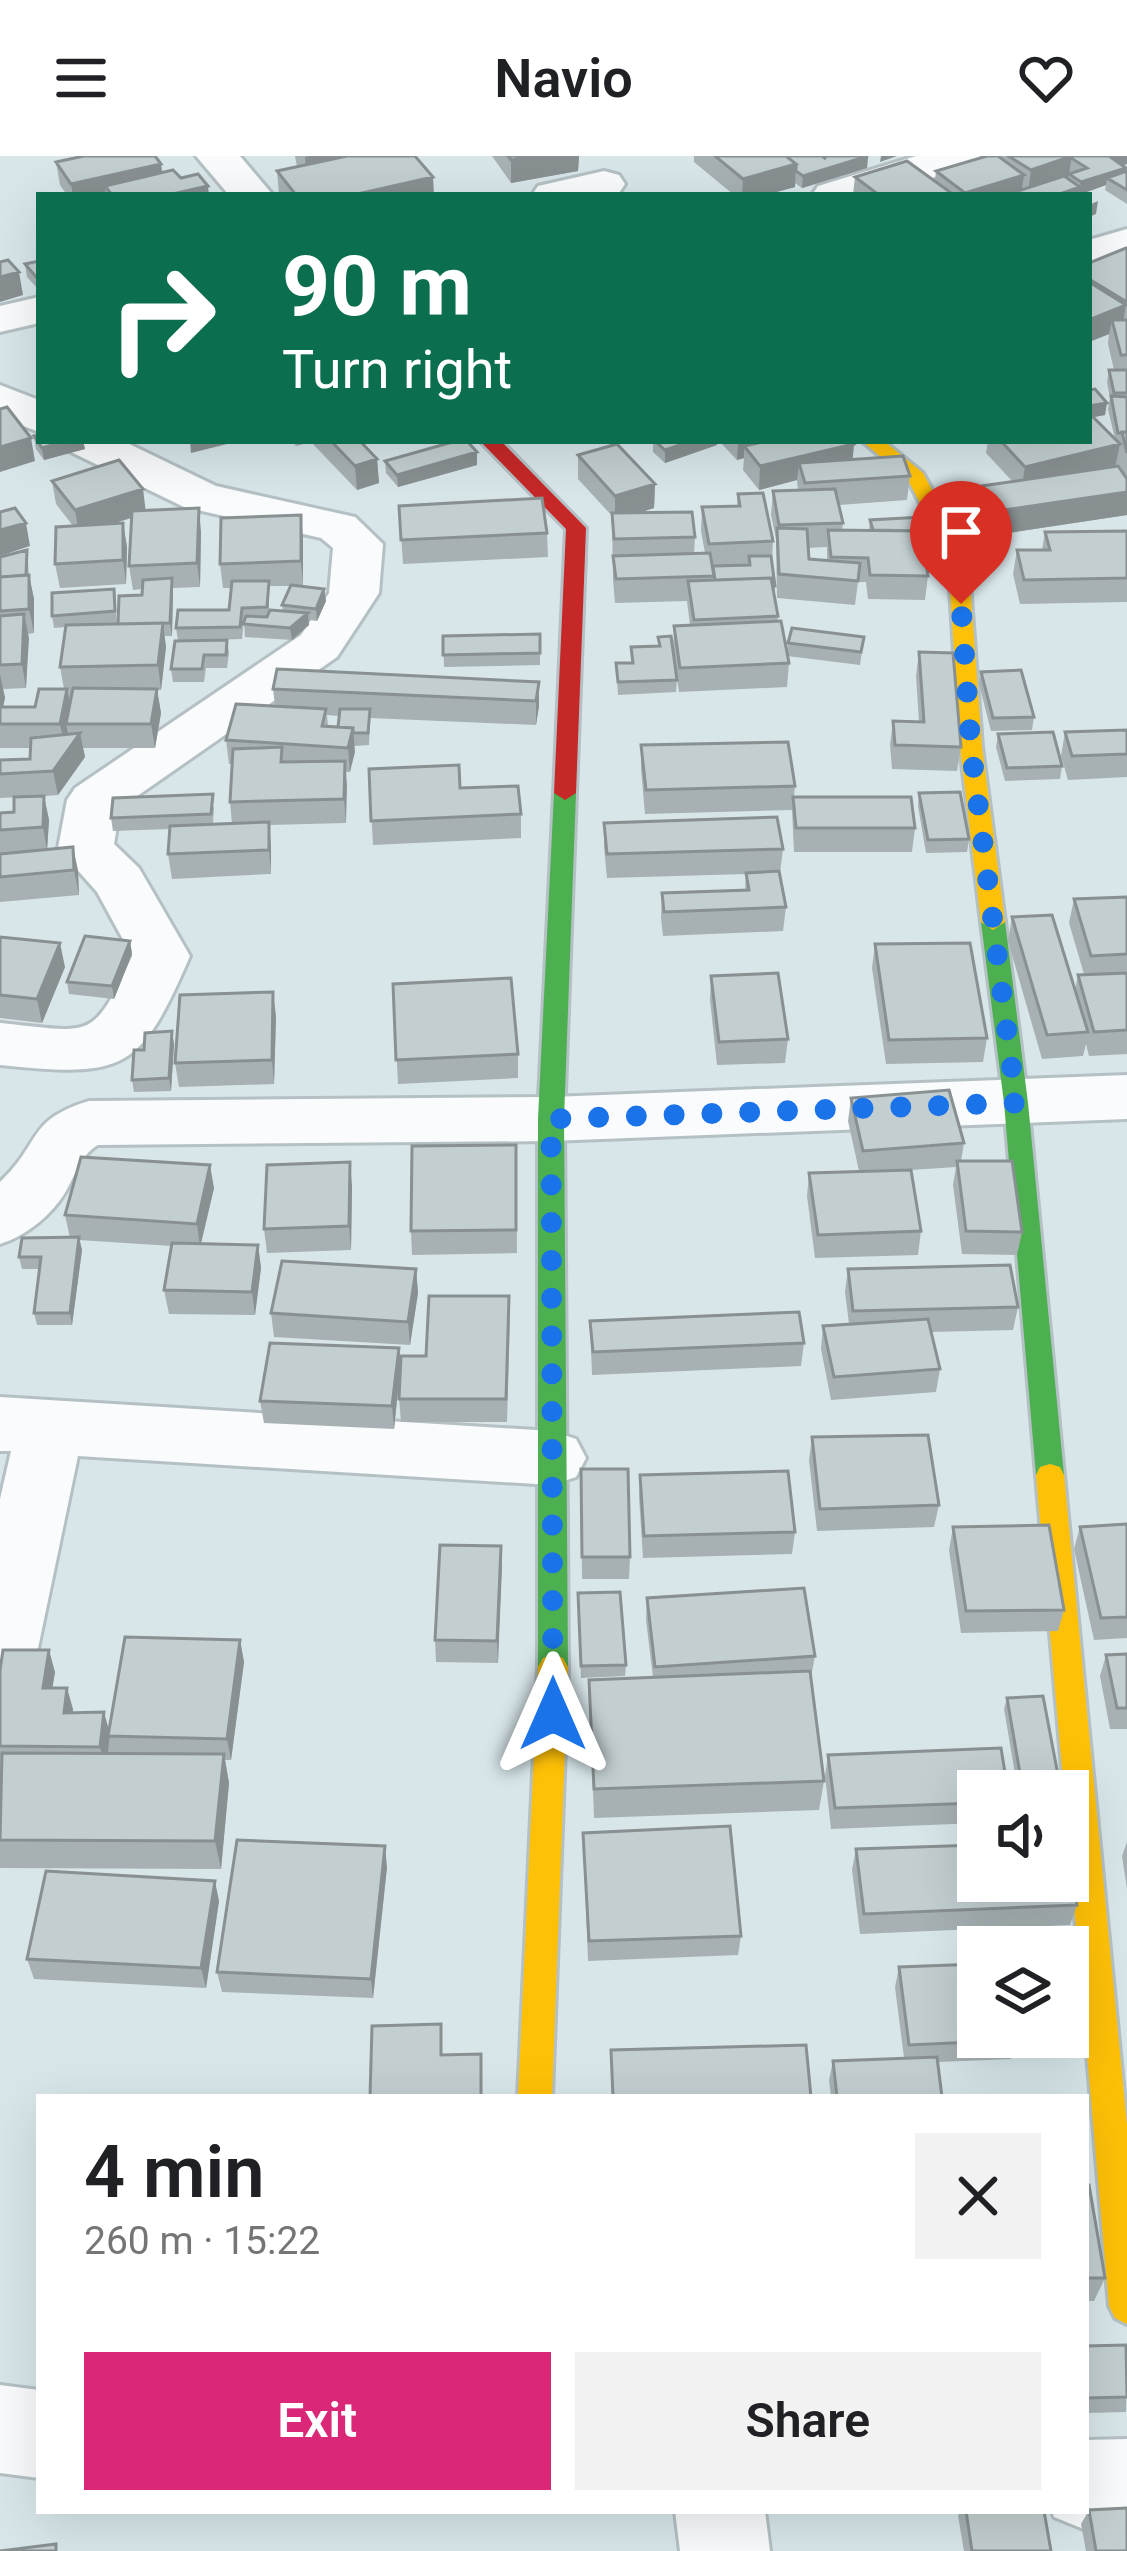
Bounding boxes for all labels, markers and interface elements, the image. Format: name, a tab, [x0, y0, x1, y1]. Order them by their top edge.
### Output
icon: menu	[48, 45, 114, 111]
icon: heart	[1013, 45, 1079, 111]
text: Navio	[494, 47, 633, 110]
text: 90 m	[282, 237, 472, 336]
icon: right	[84, 240, 240, 396]
text: Turn right	[282, 338, 512, 401]
pin	[910, 481, 1012, 604]
icon: arrive	[928, 499, 994, 565]
position arrow	[490, 1651, 616, 1777]
map controls	[957, 1770, 1089, 2058]
button: sound	[957, 1770, 1089, 1902]
button: layers	[957, 1926, 1089, 2058]
text: 4 min	[84, 2130, 265, 2215]
button: close	[915, 2133, 1041, 2259]
text: 260 m · 15:22	[84, 2218, 320, 2264]
button: Exit	[84, 2352, 551, 2490]
button: Share	[575, 2352, 1041, 2490]

